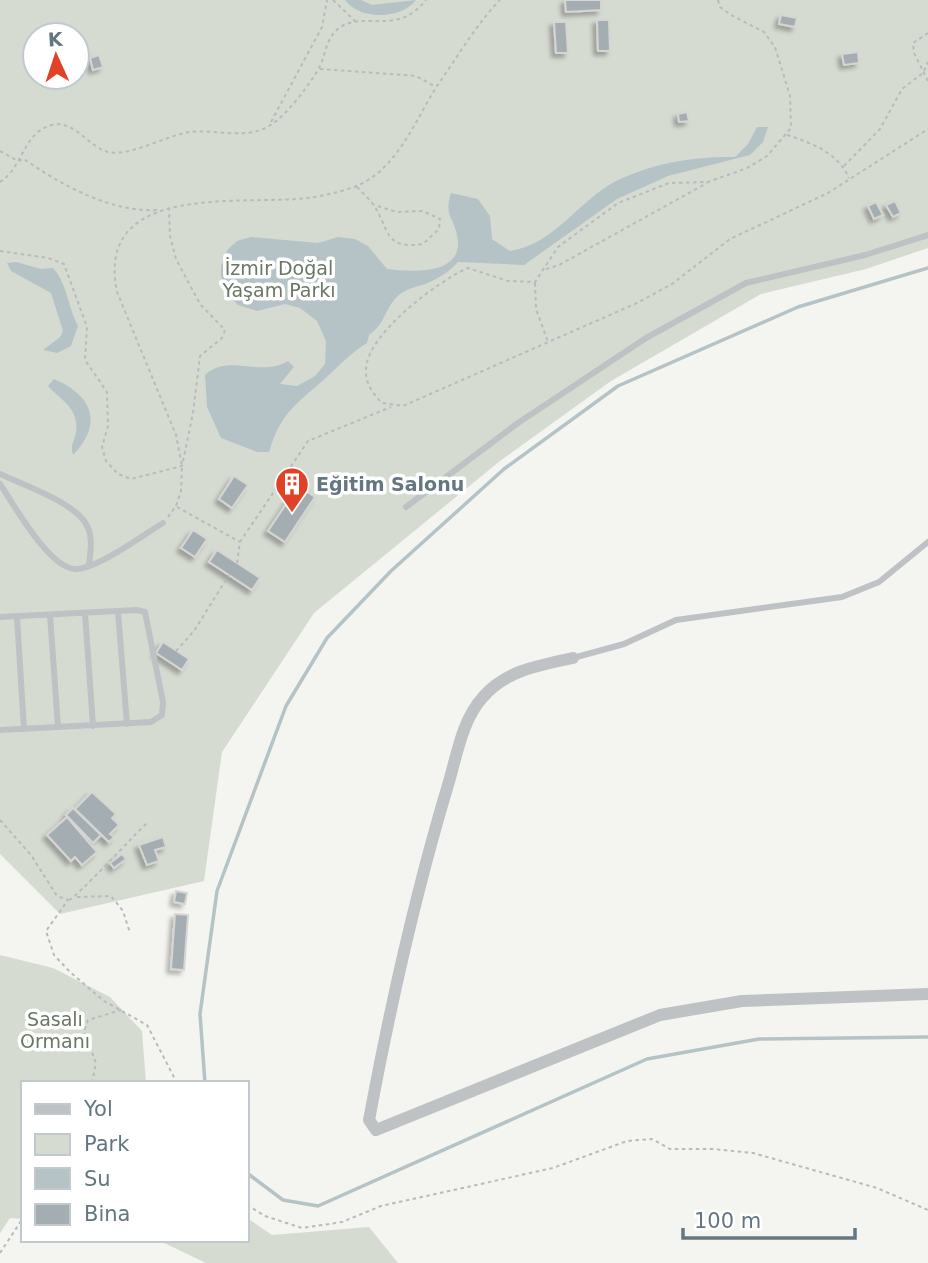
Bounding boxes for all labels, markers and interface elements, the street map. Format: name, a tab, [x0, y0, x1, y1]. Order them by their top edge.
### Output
north arrow	[21, 21, 91, 91]
text: K	[47, 28, 64, 50]
park label: İzmir Doğal Yaşam Parkı	[221, 257, 336, 301]
building icon: Eğitim Salonu	[273, 465, 311, 514]
place label: Eğitim Salonu	[316, 473, 464, 495]
park label: Sasalı Ormanı	[20, 1008, 90, 1052]
legend	[21, 1081, 248, 1242]
text: Yol	[83, 1097, 113, 1121]
text: Park	[84, 1132, 130, 1156]
text: Su	[84, 1167, 111, 1191]
scale bar	[683, 1196, 855, 1240]
text: Bina	[84, 1202, 130, 1226]
text: 100 m	[694, 1209, 761, 1233]

